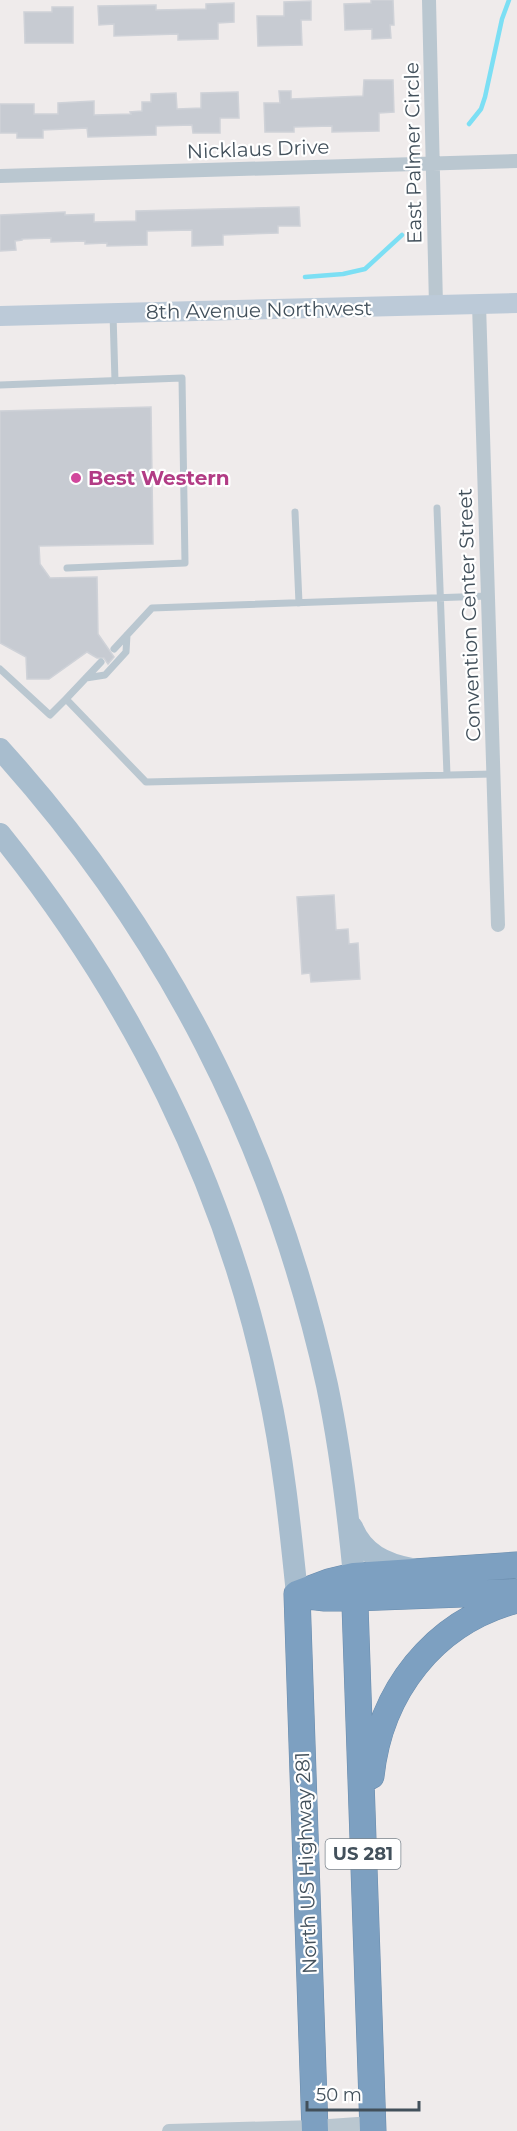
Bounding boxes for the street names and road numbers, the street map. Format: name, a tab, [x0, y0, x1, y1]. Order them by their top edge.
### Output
street label: East Palmer Circle	[399, 62, 427, 244]
street label: Nicklaus Drive	[186, 135, 330, 163]
street label: 8th Avenue Northwest	[146, 296, 372, 324]
street label: Convention Center Street	[453, 488, 485, 742]
street label: North US Highway 281	[290, 1752, 322, 1974]
road number: US 281	[326, 1839, 400, 1869]

